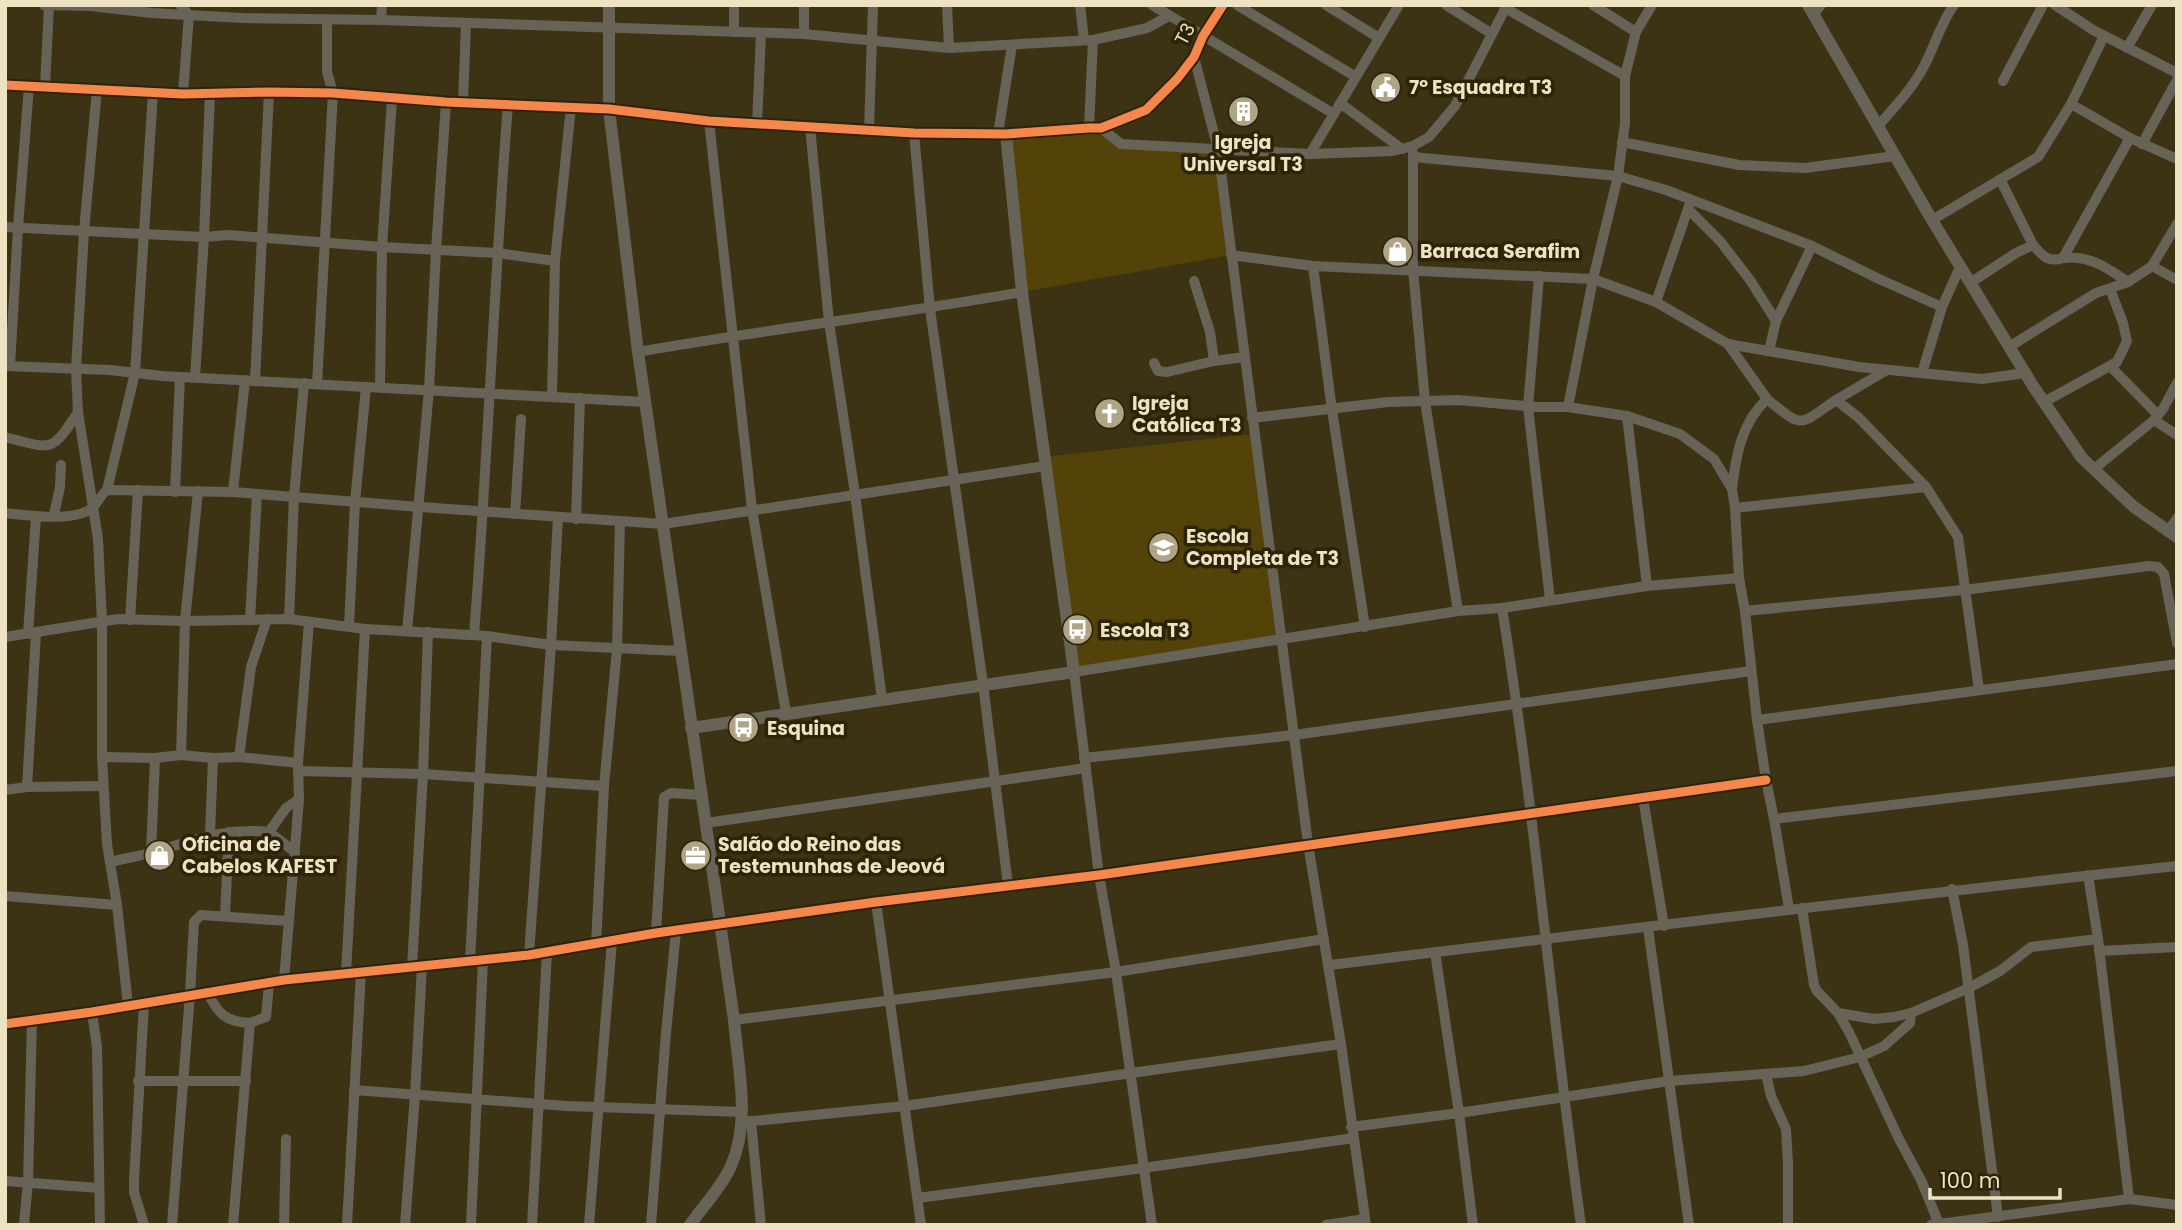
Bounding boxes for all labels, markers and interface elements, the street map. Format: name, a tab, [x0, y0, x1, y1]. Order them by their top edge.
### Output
street label: T3	[1168, 18, 1202, 50]
public building icon: 7° Esquadra T3	[1369, 70, 1403, 104]
place label: 7° Esquadra T3	[1409, 74, 1552, 101]
building icon: Igreja Universal T3	[1226, 94, 1260, 128]
place label: Igreja Universal T3	[1183, 129, 1303, 178]
shop icon: Barraca Serafim	[1380, 234, 1414, 268]
place label: Barraca Serafim	[1420, 238, 1580, 265]
place label: Igreja Católica T3	[1132, 390, 1242, 439]
church icon: Igreja Católica T3	[1092, 397, 1126, 431]
place label: Escola Completa de T3	[1186, 523, 1339, 572]
school or university icon: Escola Completa de T3	[1146, 530, 1180, 564]
bus stop icon: Escola T3	[1060, 613, 1094, 647]
place label: Escola T3	[1100, 617, 1190, 644]
bus stop icon: Esquina	[727, 711, 761, 745]
place label: Esquina	[767, 715, 845, 742]
place label: Oficina de Cabelos KAFEST	[182, 831, 337, 880]
place label: Salão do Reino das Testemunhas de Jeová	[718, 831, 945, 880]
shop icon: Oficina de Cabelos KAFEST	[142, 838, 176, 872]
office icon: Salão do Reino das Testemunhas de Jeová	[678, 838, 712, 872]
scale bar	[1930, 1156, 2060, 1200]
text: 100 m	[1940, 1166, 2000, 1195]

